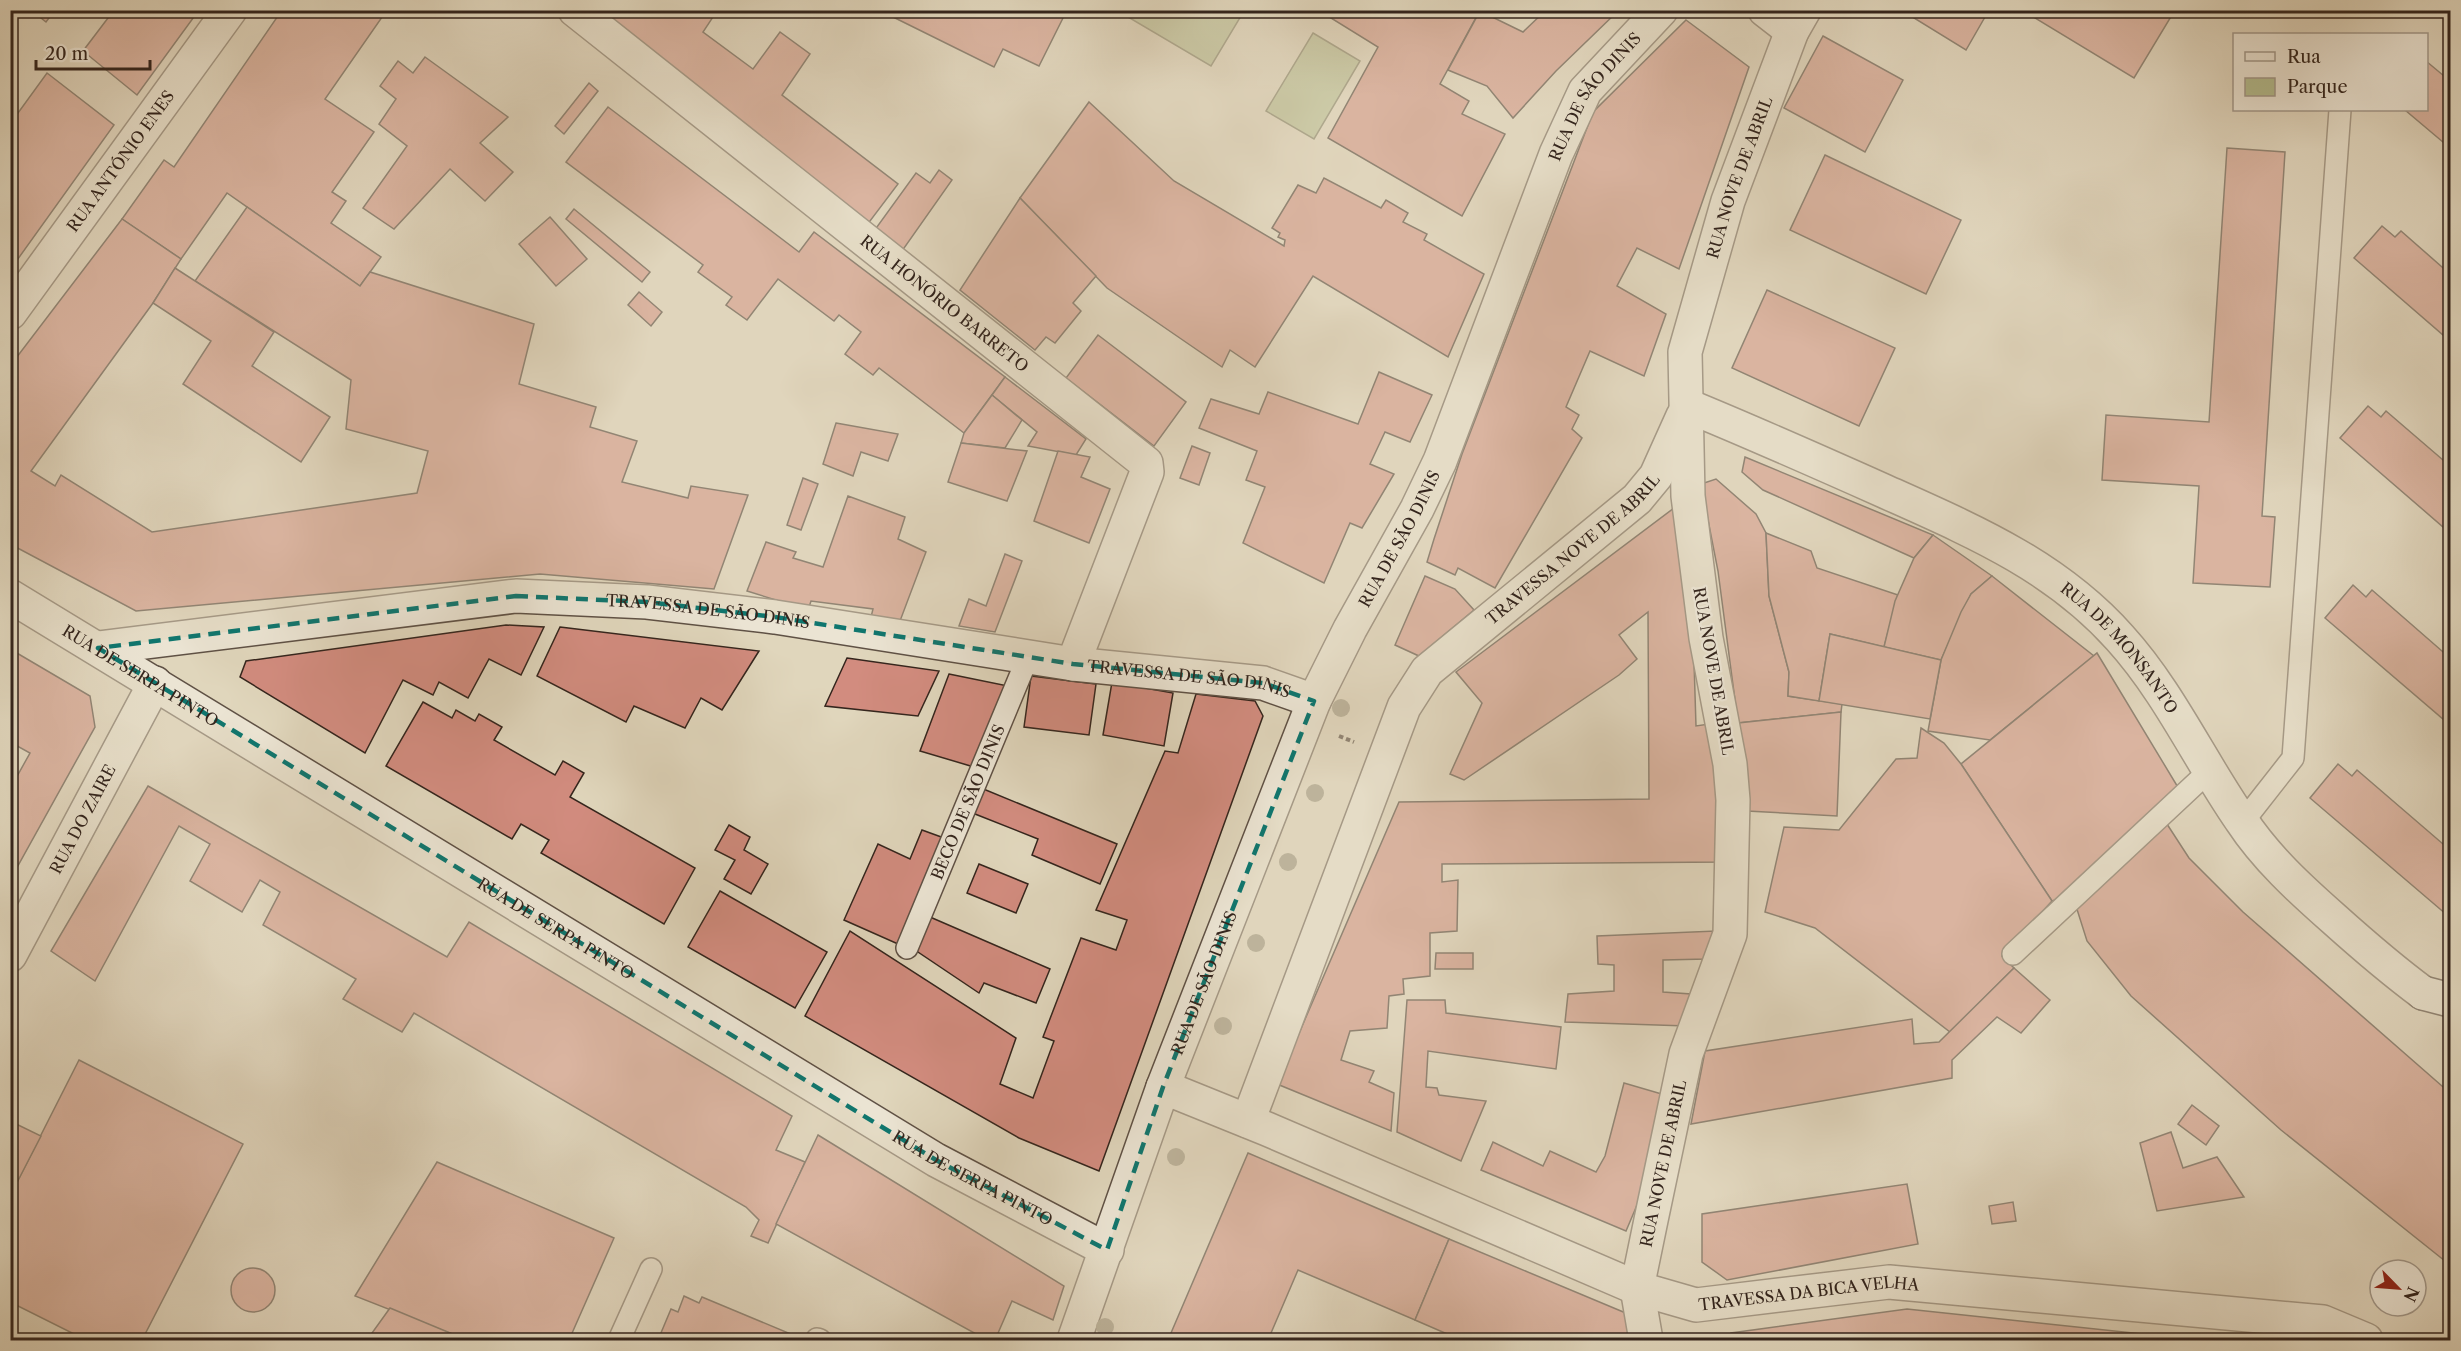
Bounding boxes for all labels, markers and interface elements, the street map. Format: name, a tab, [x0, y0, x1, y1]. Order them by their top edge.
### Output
street label: RUA DE SÃO DINIS	[1544, 28, 1645, 164]
scale bar	[36, 33, 150, 71]
legend	[2233, 33, 2428, 111]
text: 20 m	[45, 43, 89, 65]
text: Rua	[2287, 46, 2321, 68]
text: Parque	[2287, 76, 2348, 98]
street label: RUA ANTÓNIO ENES	[62, 86, 178, 236]
street label: RUA NOVE DE ABRIL	[1702, 93, 1777, 261]
street label: RUA HONÓRIO BARRETO	[857, 230, 1033, 376]
street label: RUA DE SÃO DINIS	[1354, 467, 1444, 611]
street label: TRAVESSA NOVE DE ABRIL	[1481, 469, 1664, 629]
street label: RUA DE MONSANTO	[2057, 578, 2182, 717]
street label: RUA NOVE DE ABRIL	[1689, 586, 1739, 757]
street label: TRAVESSA DE SÃO DINIS	[606, 590, 812, 632]
street label: RUA DE SERPA PINTO	[59, 620, 223, 731]
street label: TRAVESSA DE SÃO DINIS	[1086, 655, 1293, 702]
street label: BECO DE SÃO DINIS	[927, 722, 1009, 883]
street label: RUA DO ZAIRE	[45, 761, 120, 877]
street label: RUA DE SERPA PINTO	[474, 873, 638, 984]
street label: RUA DE SÃO DINIS	[1167, 908, 1241, 1058]
street label: RUA NOVE DE ABRIL	[1636, 1078, 1690, 1249]
street label: RUA DE SERPA PINTO	[889, 1126, 1056, 1230]
north arrow	[2368, 1258, 2428, 1318]
street label: TRAVESSA DA BICA VELHA	[1697, 1271, 1921, 1315]
text: N	[2400, 1284, 2424, 1305]

